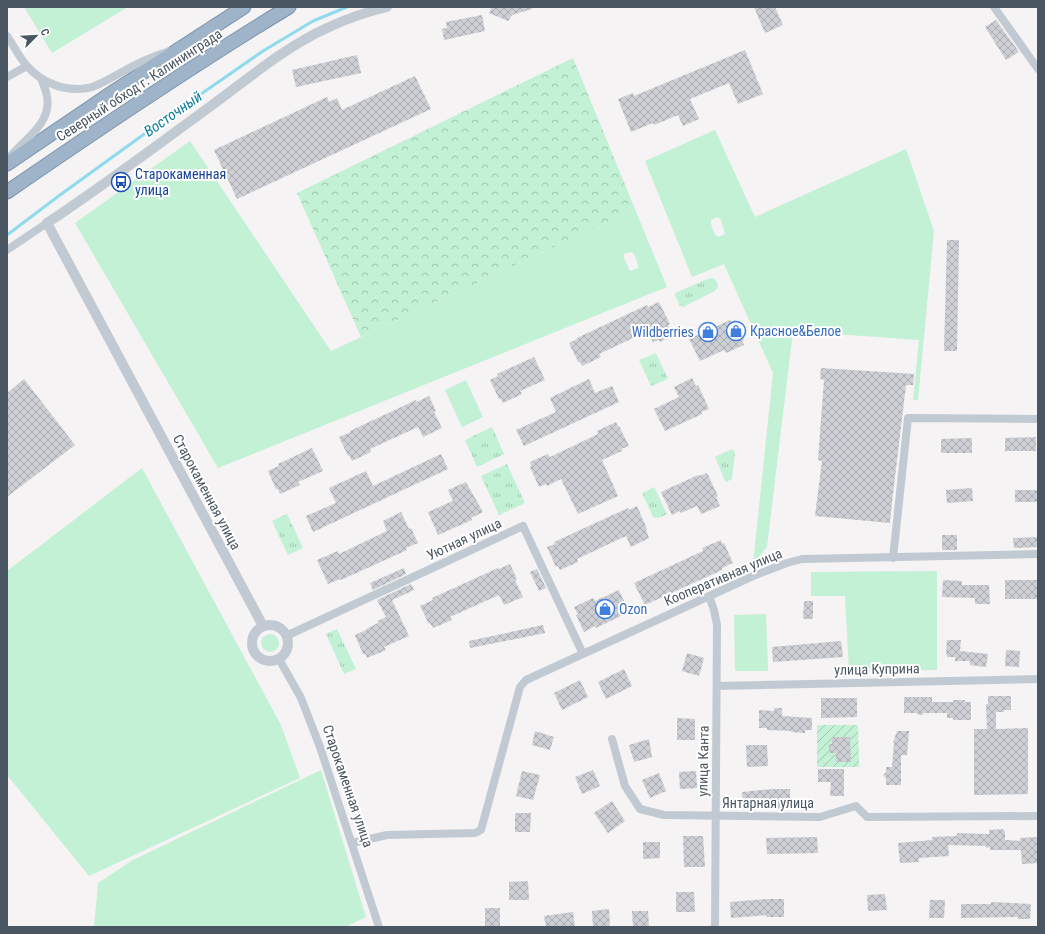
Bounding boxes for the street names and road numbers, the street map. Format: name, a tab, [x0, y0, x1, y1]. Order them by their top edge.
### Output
street label: Северный обход г. Калининграда	[53, 25, 225, 145]
street label: Старокаменная улица	[170, 432, 244, 552]
street label: Уютная улица	[424, 515, 504, 563]
street label: Кооперативная улица	[662, 545, 784, 609]
street label: улица Куприна	[834, 660, 920, 678]
street label: Старокаменная улица	[320, 723, 376, 849]
street label: улица Канта	[694, 725, 712, 797]
street label: Янтарная улица	[722, 795, 814, 811]

